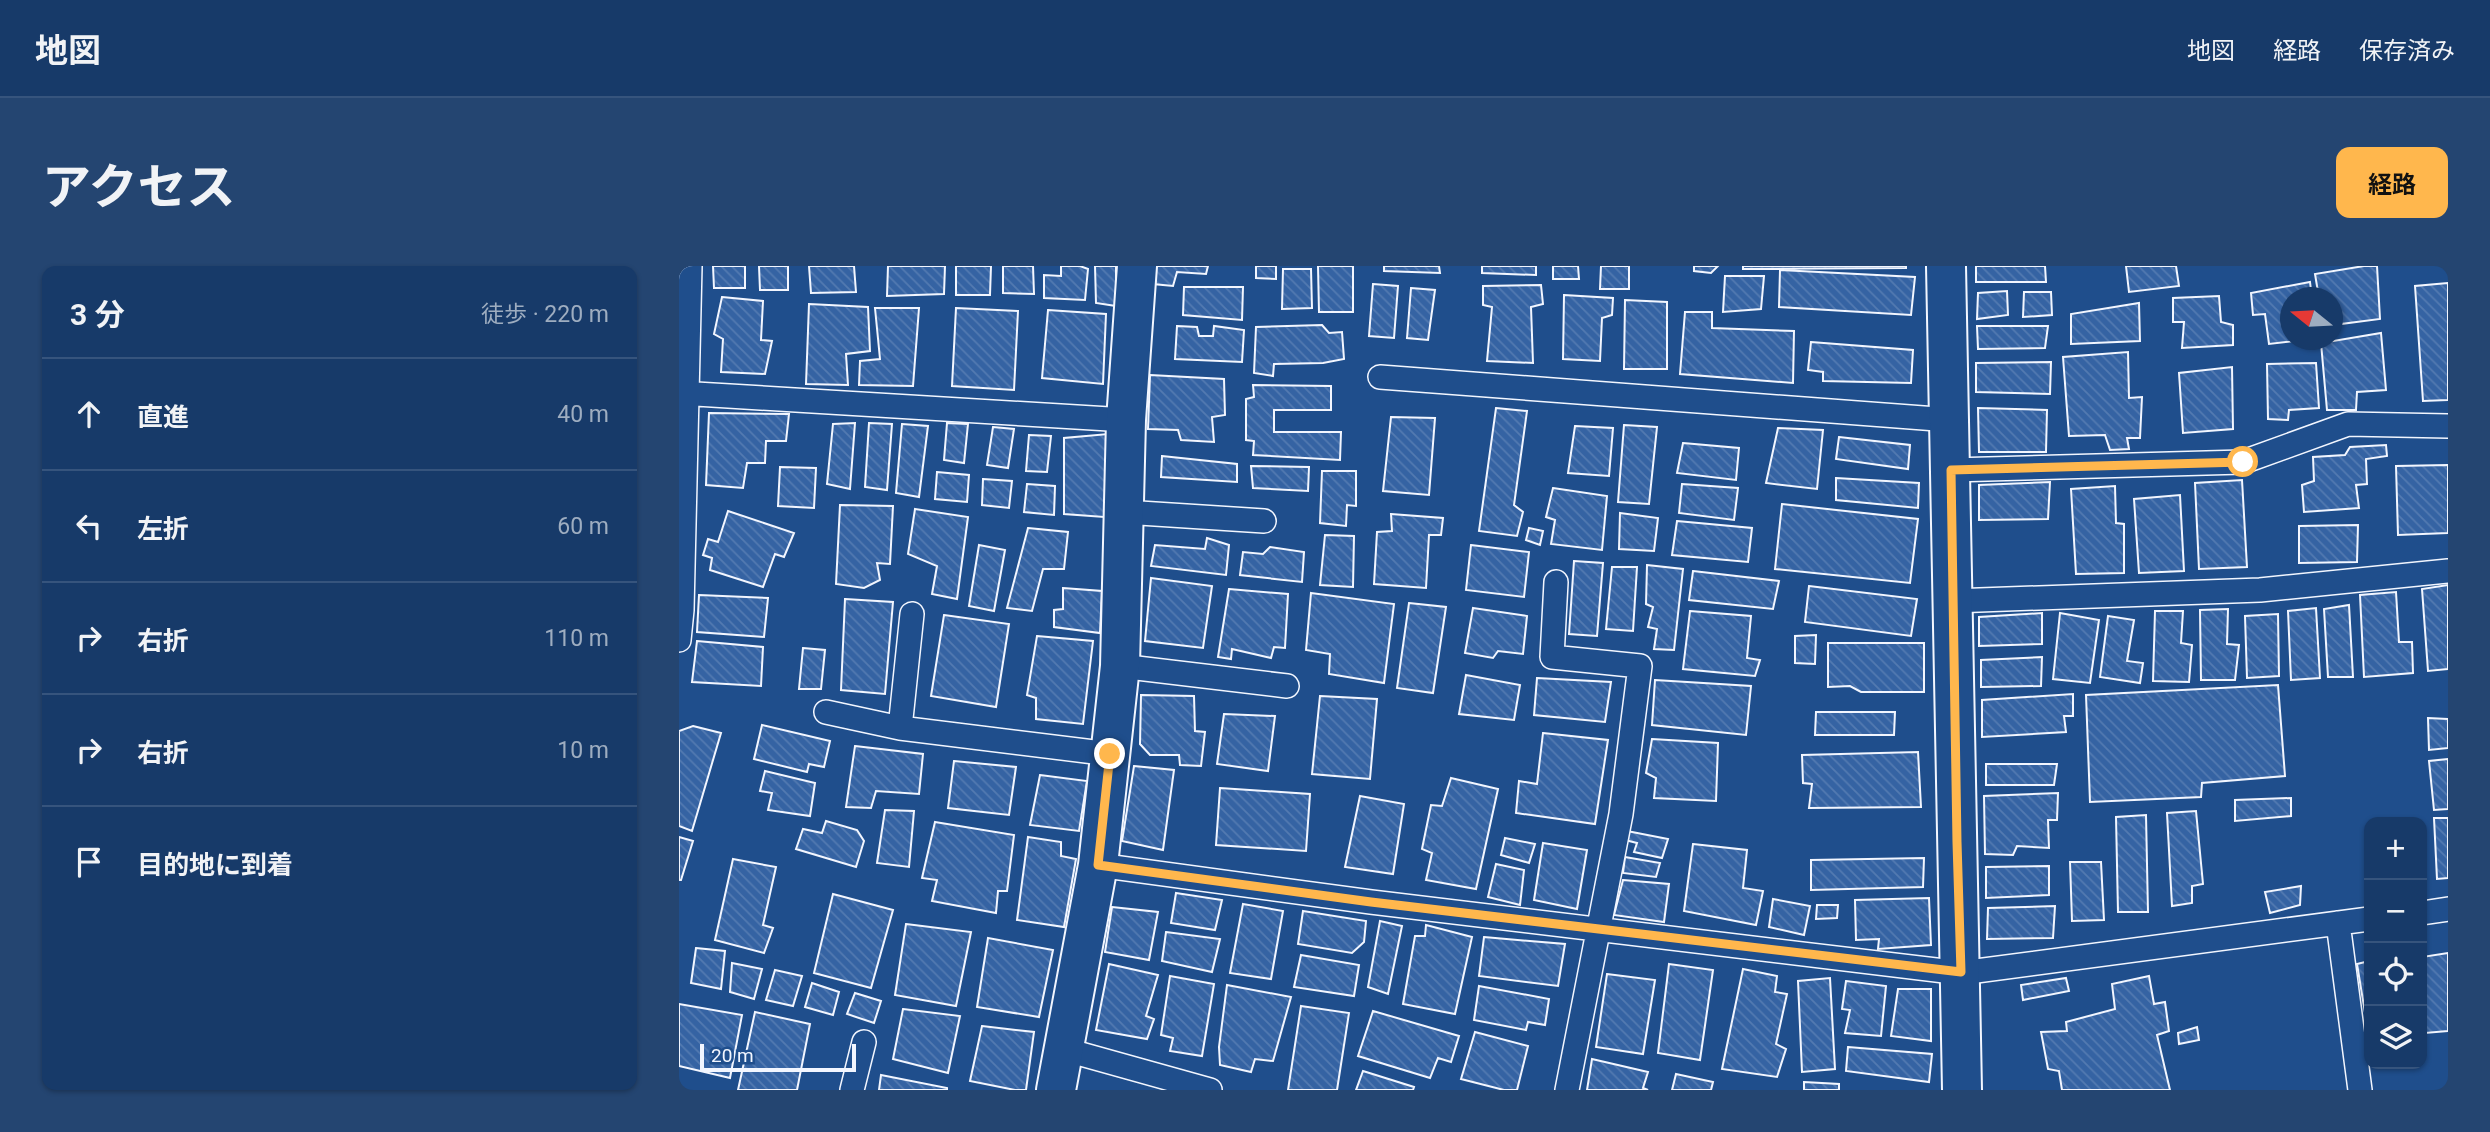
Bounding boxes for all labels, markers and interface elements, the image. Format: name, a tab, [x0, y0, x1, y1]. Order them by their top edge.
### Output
text: 地図	[35, 31, 101, 70]
text: 地図	[2187, 37, 2235, 65]
text: 経路	[2273, 37, 2321, 65]
text: 保存済み	[2359, 37, 2455, 65]
button: 経路	[2336, 147, 2448, 218]
text: アクセス	[42, 159, 236, 216]
north arrow	[2280, 287, 2343, 350]
text: 3 分	[70, 297, 125, 332]
text: 徒歩 · 220 m	[481, 301, 609, 328]
icon: ahead	[70, 395, 108, 433]
text: 40 m	[557, 401, 609, 428]
text: 直進	[137, 402, 189, 432]
route start	[2227, 446, 2258, 477]
icon: left	[70, 507, 108, 545]
text: 60 m	[557, 513, 609, 540]
text: 左折	[137, 514, 189, 544]
icon: right	[70, 619, 108, 657]
text: 110 m	[544, 625, 609, 652]
text: 右折	[137, 626, 189, 656]
icon: right	[70, 731, 108, 769]
text: 10 m	[557, 737, 609, 764]
text: 右折	[137, 738, 189, 768]
route end	[1094, 738, 1125, 769]
map controls	[2364, 817, 2427, 1069]
button: +	[2364, 817, 2427, 880]
icon: arrive	[70, 843, 108, 881]
text: 目的地に到着	[137, 850, 293, 880]
button: −	[2364, 880, 2427, 943]
button: locate	[2364, 943, 2427, 1006]
button: layers	[2364, 1006, 2427, 1069]
scale bar	[700, 1041, 856, 1073]
text: 20 m	[711, 1044, 754, 1067]

